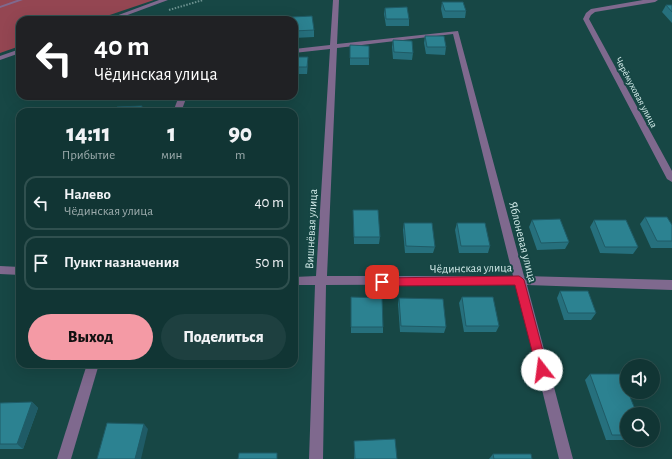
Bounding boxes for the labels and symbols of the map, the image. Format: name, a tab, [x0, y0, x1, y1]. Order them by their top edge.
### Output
street label: Черёмуховая улица	[613, 55, 659, 130]
street label: Вишнёвая улица	[303, 188, 320, 269]
street label: Яблоневая улица	[506, 200, 539, 284]
street label: Чёдинская улица	[430, 261, 513, 276]
pin	[365, 265, 399, 299]
position arrow	[521, 349, 563, 391]

